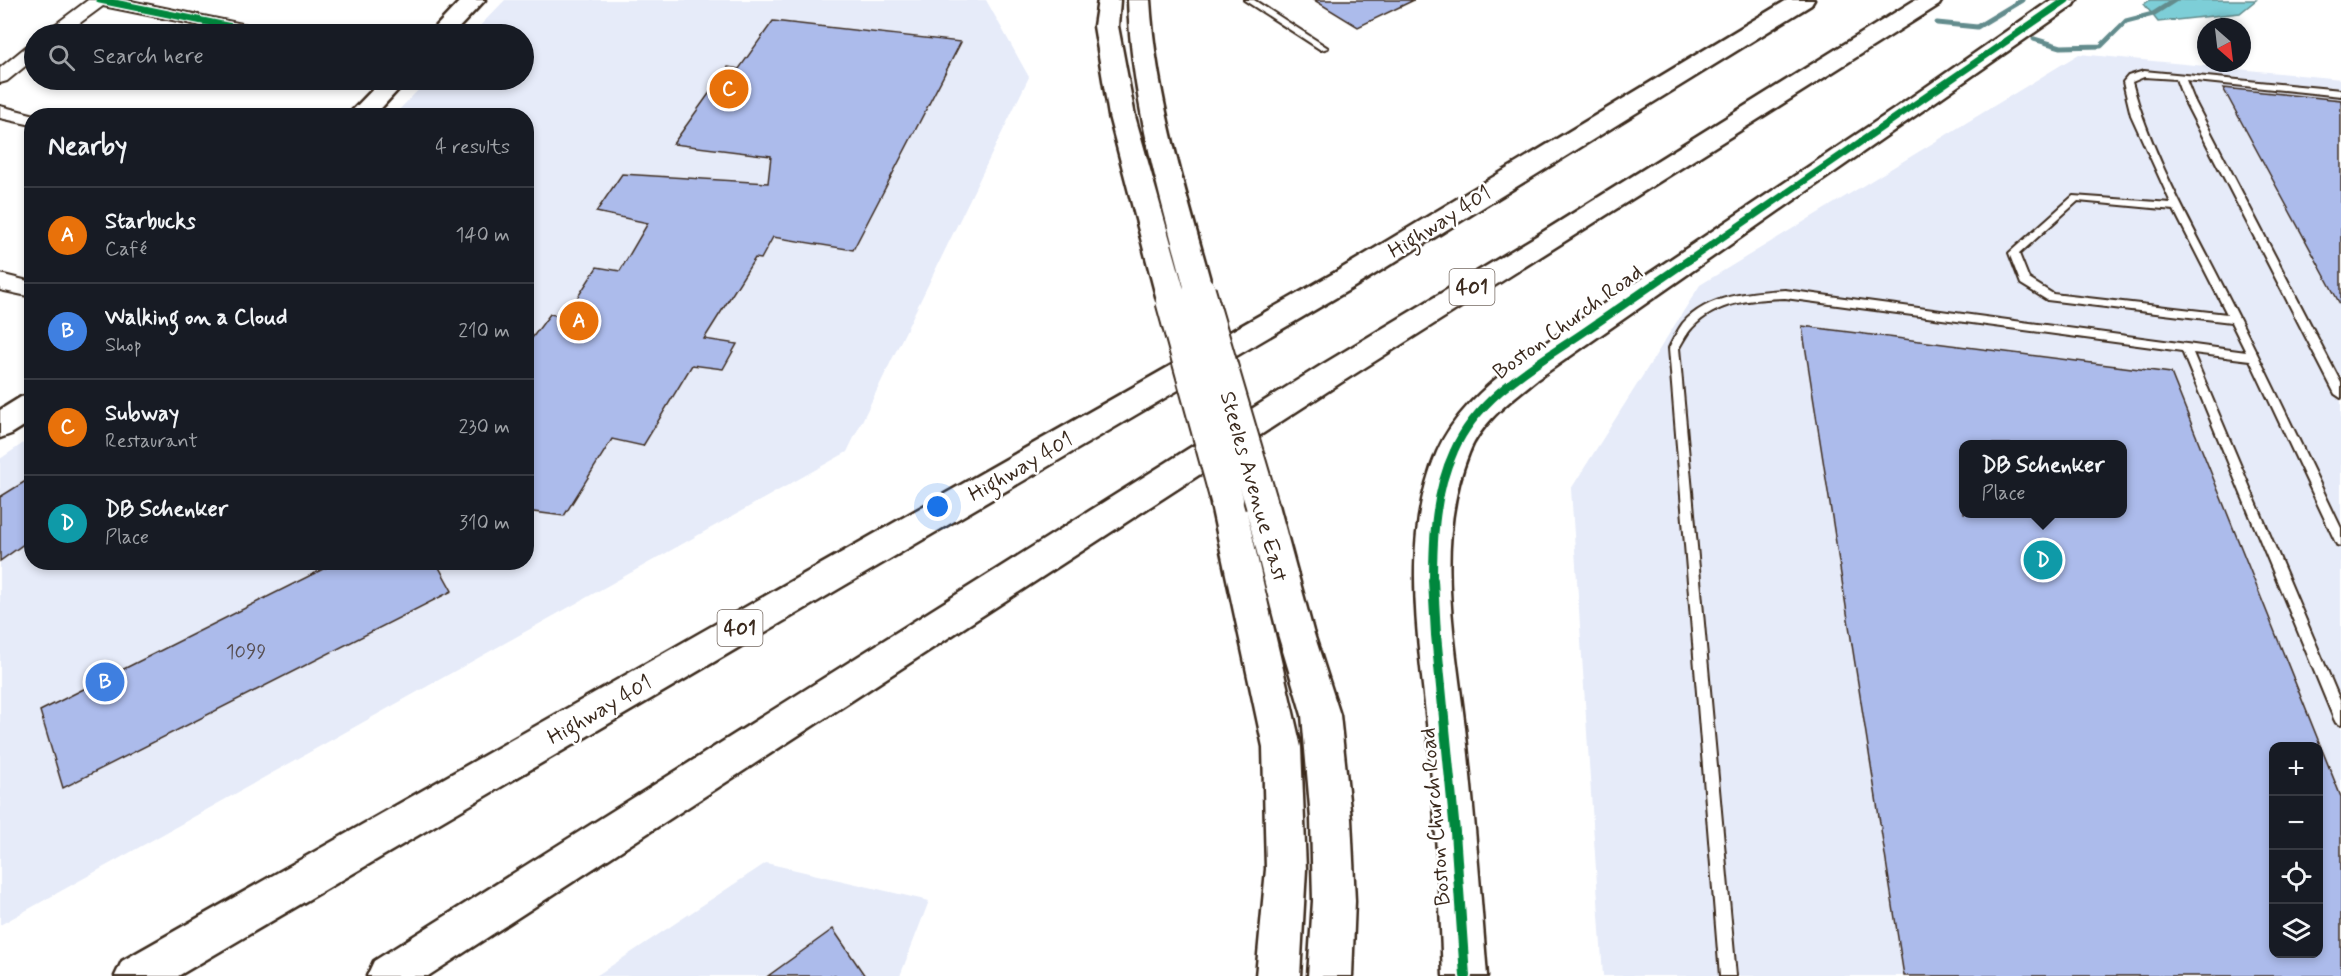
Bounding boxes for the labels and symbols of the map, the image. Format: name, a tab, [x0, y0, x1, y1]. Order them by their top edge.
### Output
north arrow	[2197, 18, 2251, 72]
pin: C	[710, 66, 748, 112]
street label: Highway 401	[1383, 180, 1499, 268]
street label: Boston Church Road	[1488, 259, 1649, 386]
road number: 401	[1450, 269, 1494, 305]
pin: A	[560, 298, 598, 344]
street label: Steeles Avenue East	[1213, 388, 1294, 585]
street label: Highway 401	[963, 426, 1080, 512]
your location	[923, 492, 952, 521]
pin: D	[2024, 538, 2062, 582]
road number: 401	[718, 610, 762, 646]
house number: 1099	[226, 639, 267, 666]
pin: B	[86, 660, 124, 704]
street label: Highway 401	[542, 669, 659, 755]
street label: Boston Church Road	[1414, 727, 1458, 907]

